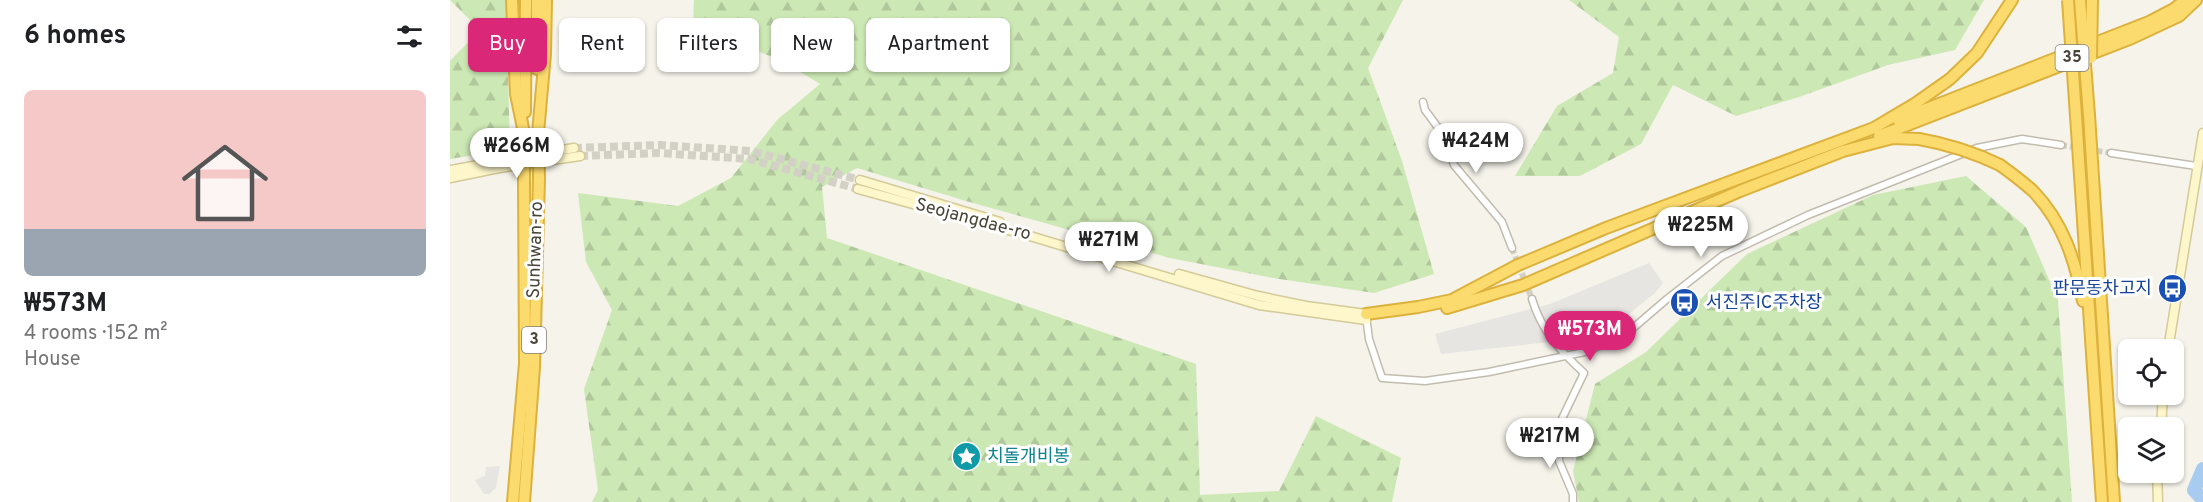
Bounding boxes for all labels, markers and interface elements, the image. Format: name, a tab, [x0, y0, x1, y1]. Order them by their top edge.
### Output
chip: Buy	[468, 18, 547, 72]
chip: Rent	[559, 18, 645, 72]
chip: Filters	[657, 18, 759, 72]
chip: New	[771, 18, 854, 72]
chip: Apartment	[866, 18, 1010, 72]
text: 6 homes	[24, 20, 126, 53]
icon: filters	[393, 20, 426, 53]
road number: 35	[2056, 45, 2088, 71]
pin: ₩424M	[1434, 123, 1518, 174]
pin: ₩266M	[475, 128, 559, 179]
icon: home	[171, 129, 279, 237]
text: ₩424M	[1442, 129, 1510, 155]
text: ₩266M	[484, 134, 550, 160]
street label: Seojangdae-ro	[913, 194, 1033, 246]
street label: Sunhwan-ro	[523, 201, 549, 299]
pin: ₩225M	[1659, 207, 1743, 258]
text: ₩225M	[1668, 213, 1734, 239]
pin: ₩271M	[1067, 222, 1151, 273]
text: ₩271M	[1079, 228, 1139, 254]
bus stop icon: 판문동차고지	[2157, 273, 2189, 305]
place label: 판문동차고지	[2053, 278, 2152, 301]
bus stop icon: 서진주IC주차장	[1669, 287, 1701, 319]
text: ₩573M	[24, 288, 107, 321]
place label: 서진주IC주차장	[1706, 292, 1822, 315]
pin: ₩573M	[1548, 311, 1632, 362]
text: ₩573M	[1558, 317, 1622, 343]
text: 4 rooms · 152 m²	[24, 321, 168, 347]
road number: 3	[522, 327, 546, 353]
map controls	[2118, 339, 2184, 483]
button: locate	[2118, 339, 2184, 405]
text: House	[24, 347, 80, 373]
button: layers	[2118, 417, 2184, 483]
pin: ₩217M	[1508, 418, 1592, 469]
text: ₩217M	[1520, 424, 1580, 450]
place icon: 치돌개비봉	[950, 441, 982, 473]
place label: 치돌개비봉	[987, 446, 1070, 469]

